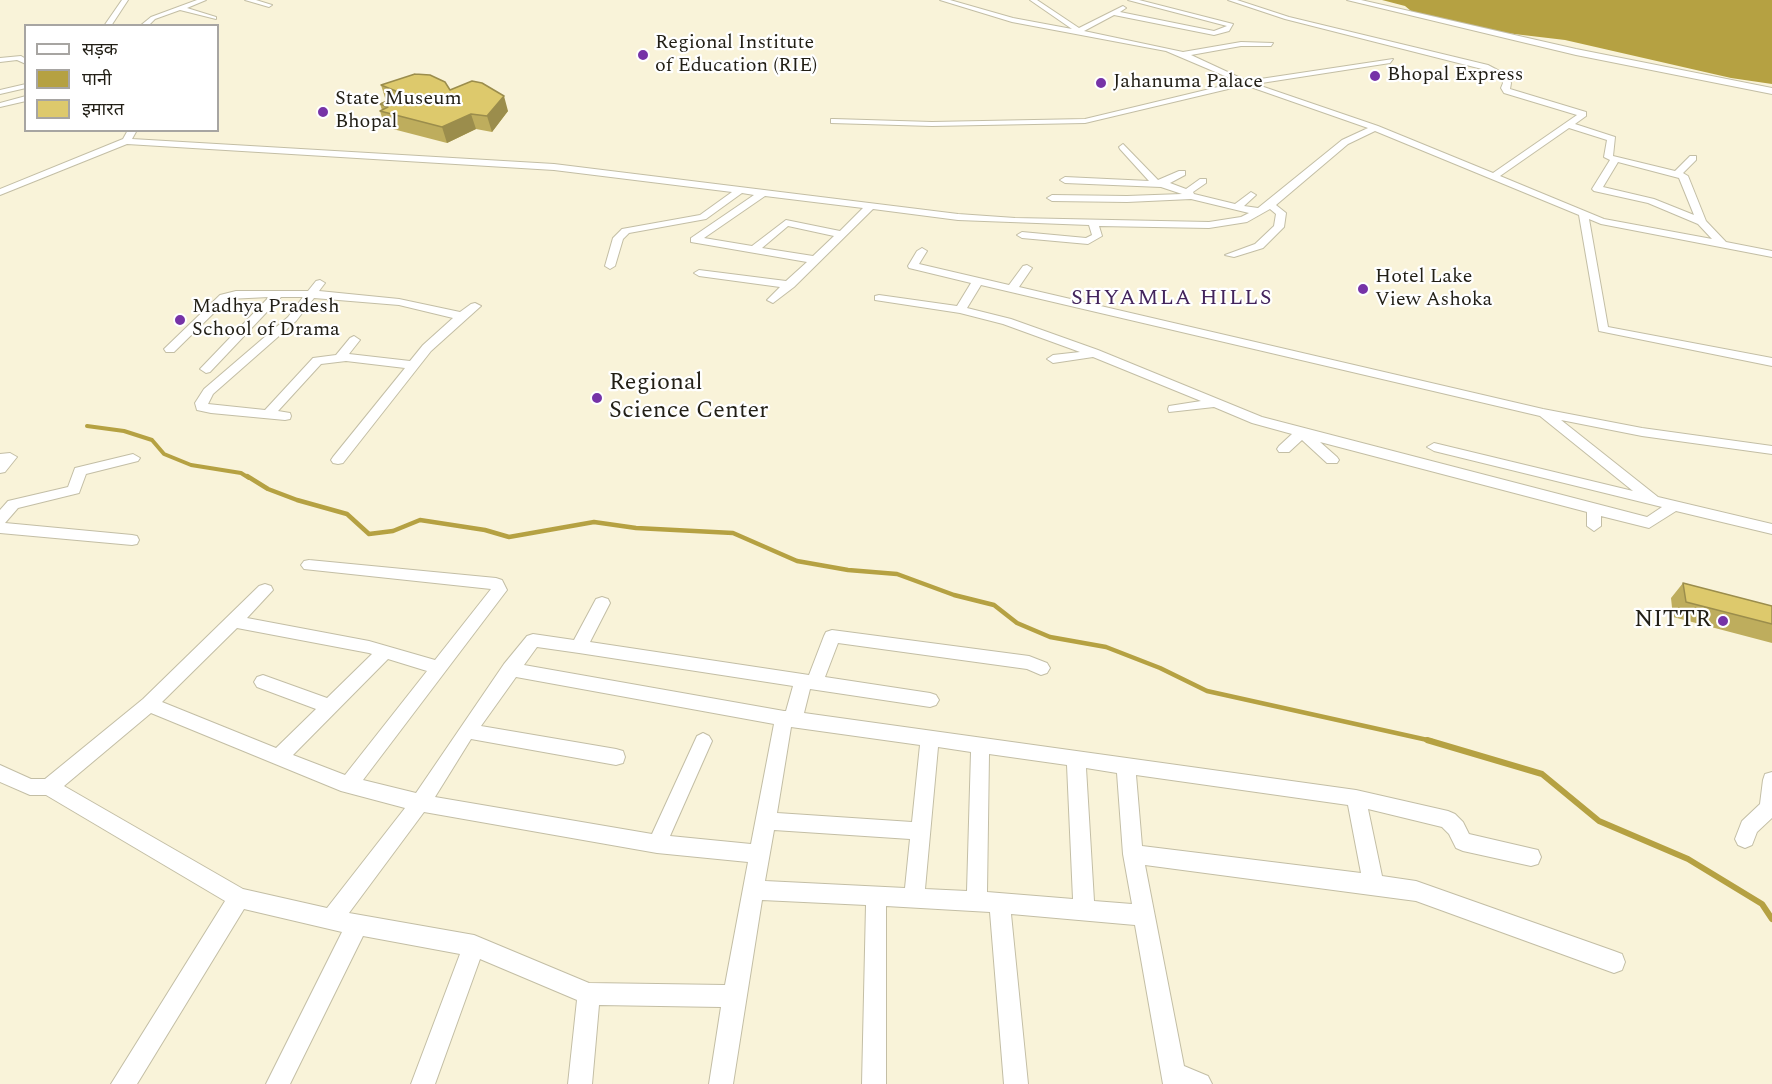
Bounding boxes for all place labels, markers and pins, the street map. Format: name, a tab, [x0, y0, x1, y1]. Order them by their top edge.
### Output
place label: Regional Institute of Education (RIE)	[655, 32, 817, 79]
marker: Regional Institute of Education (RIE)	[636, 48, 650, 62]
place label: Bhopal Express	[1387, 64, 1523, 88]
marker: Bhopal Express	[1368, 69, 1382, 83]
place label: Jahanuma Palace	[1113, 71, 1263, 95]
marker: Jahanuma Palace	[1094, 76, 1108, 90]
place label: State Museum Bhopal	[335, 88, 462, 135]
marker: State Museum Bhopal	[316, 105, 330, 119]
place label: Hotel Lake View Ashoka	[1375, 266, 1492, 313]
marker: Hotel Lake View Ashoka	[1356, 282, 1370, 296]
place label: Madhya Pradesh School of Drama	[192, 296, 340, 343]
marker: Madhya Pradesh School of Drama	[173, 313, 187, 327]
place label: Regional Science Center	[609, 370, 769, 426]
marker: Regional Science Center	[590, 391, 604, 405]
place label: NITTR	[1634, 607, 1711, 635]
marker: NITTR	[1716, 614, 1730, 628]

